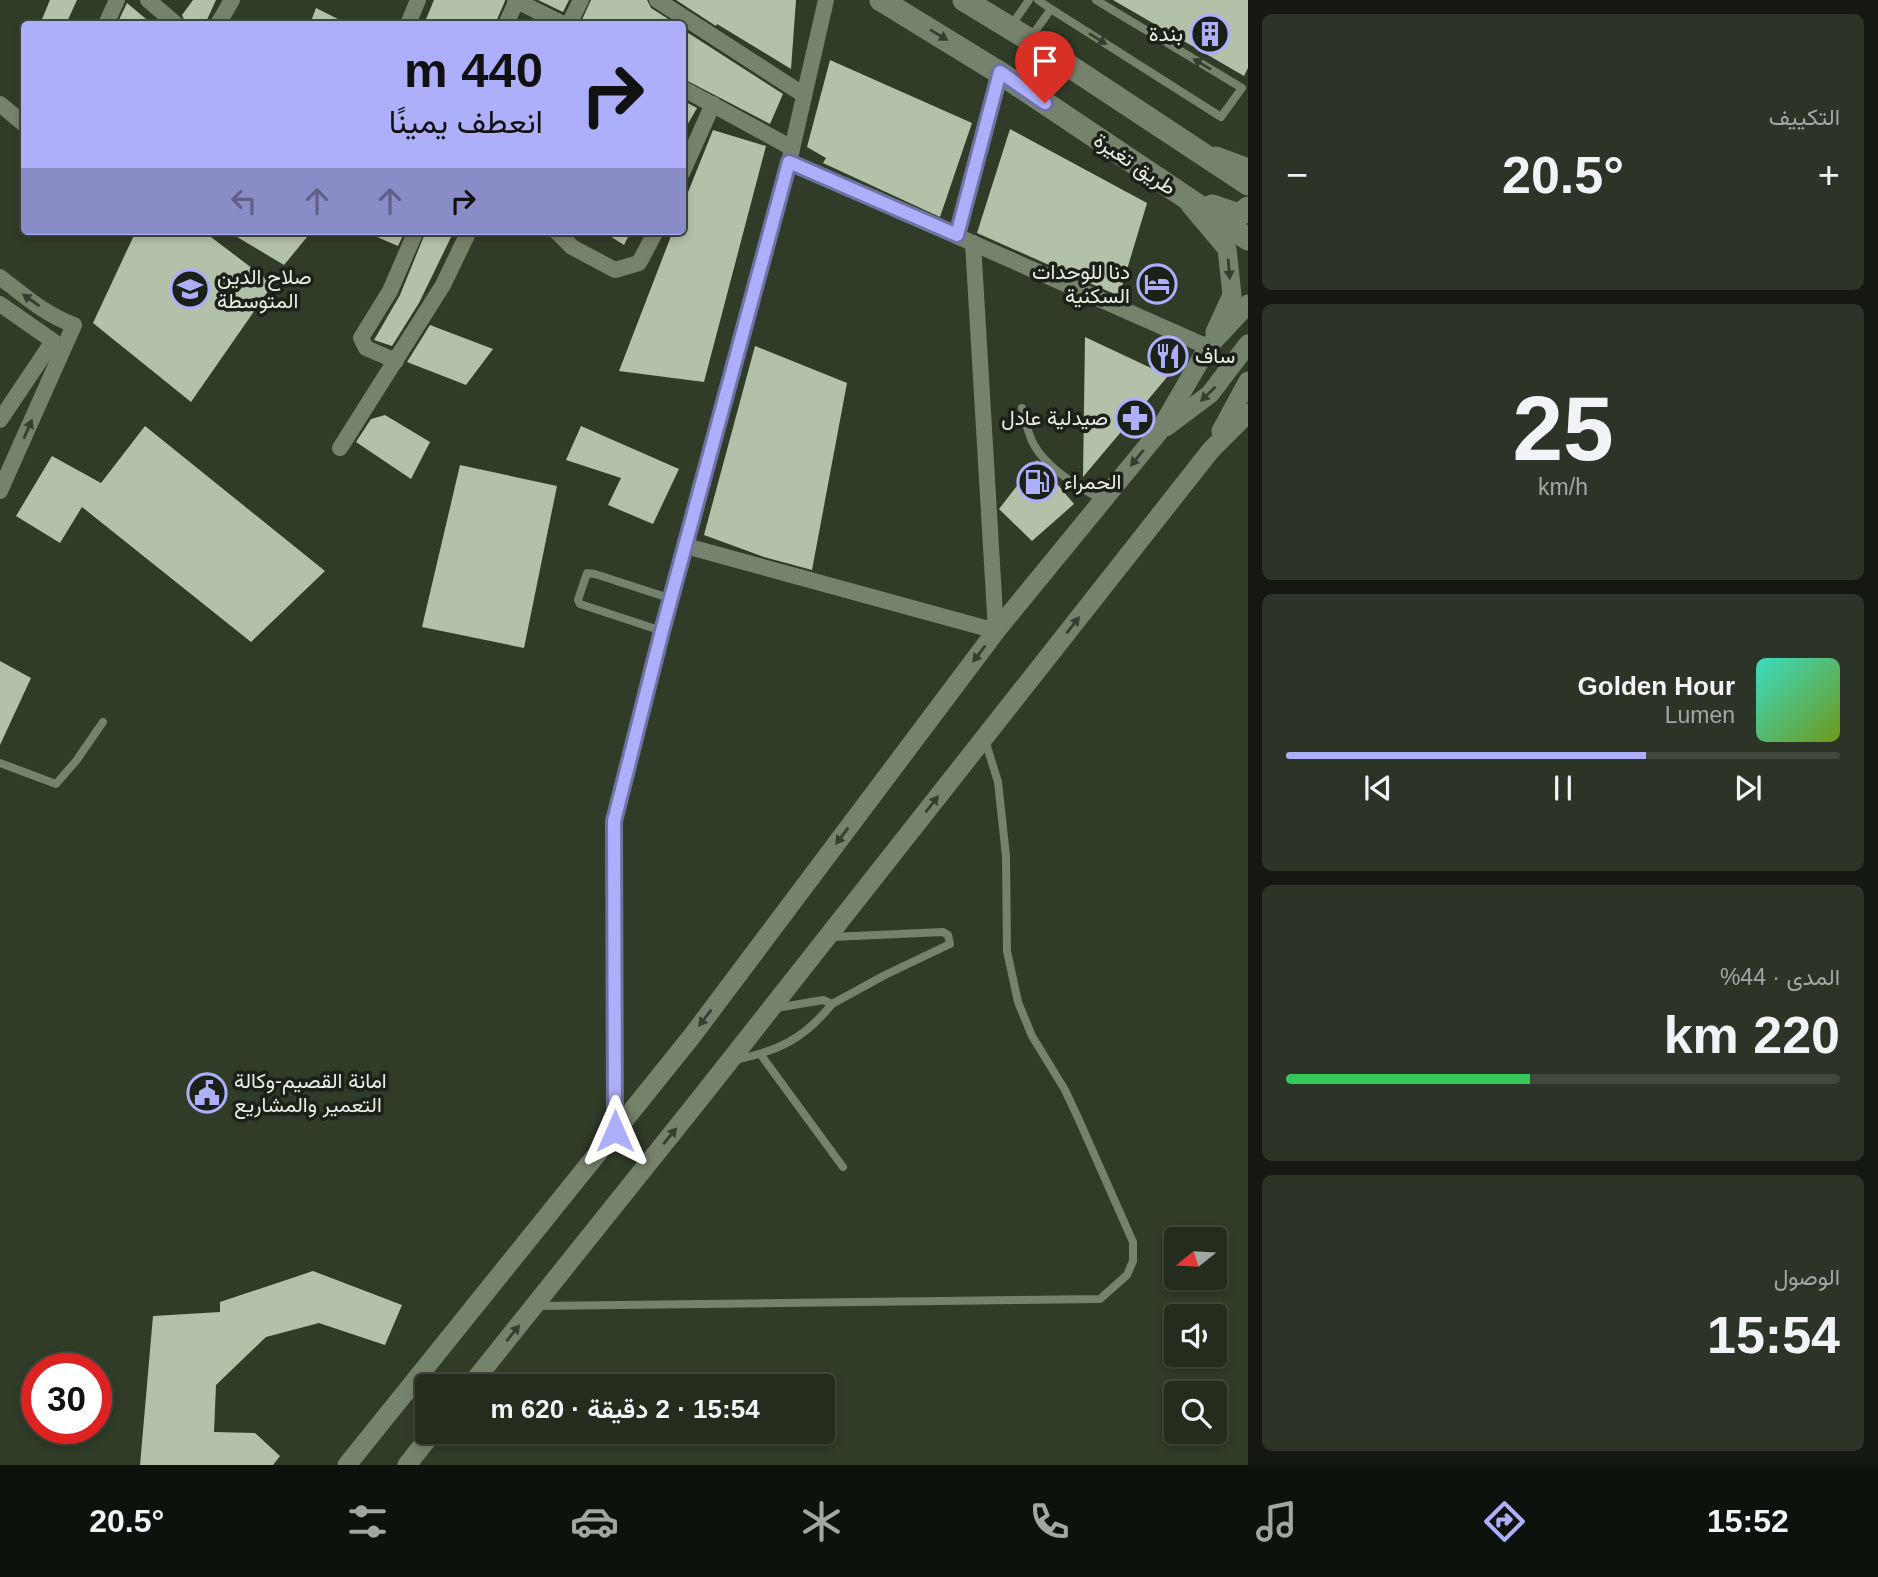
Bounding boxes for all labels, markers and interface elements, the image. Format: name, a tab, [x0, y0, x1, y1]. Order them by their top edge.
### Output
building icon: بندة	[1189, 13, 1231, 55]
place label: بندة	[1149, 22, 1183, 46]
one-way arrow	[929, 29, 948, 42]
pin	[1015, 31, 1075, 103]
one-way arrow	[1088, 32, 1107, 45]
icon: arrive	[1026, 42, 1064, 80]
text: 440 m	[404, 43, 543, 97]
icon: right	[567, 49, 658, 140]
one-way arrow	[1192, 58, 1211, 71]
text: انعطف يمينًا	[389, 104, 543, 140]
text: التكييف	[1769, 104, 1840, 130]
street label: طريق تغيرة	[1089, 128, 1180, 201]
text: 20.5°	[1502, 146, 1624, 204]
text: −	[1286, 154, 1308, 196]
text: +	[1818, 154, 1840, 196]
icon: left	[225, 182, 263, 220]
icon: ahead	[298, 182, 336, 220]
icon: ahead	[371, 182, 409, 220]
icon: right	[444, 182, 482, 220]
one-way arrow	[1224, 258, 1235, 280]
place label: دنا للوحدات السكنية	[1032, 260, 1130, 308]
hotel icon: دنا للوحدات السكنية	[1136, 263, 1178, 305]
place label: صلاح الدين المتوسطة	[217, 265, 312, 314]
school or university icon: صلاح الدين المتوسطة	[169, 268, 211, 310]
one-way arrow	[22, 293, 40, 307]
restaurant icon: ساف	[1147, 335, 1189, 377]
place label: ساف	[1195, 344, 1235, 367]
text: 25	[1512, 378, 1614, 479]
one-way arrow	[1199, 385, 1216, 402]
pharmacy icon: صيدلية عادل	[1114, 397, 1156, 439]
place label: صيدلية عادل	[1001, 406, 1108, 430]
one-way arrow	[22, 419, 34, 439]
one-way arrow	[1130, 450, 1145, 467]
fuel station icon: الحمراء	[1016, 461, 1058, 503]
place label: الحمراء	[1064, 470, 1121, 495]
text: km/h	[1538, 474, 1588, 500]
one-way arrow	[1066, 616, 1081, 634]
one-way arrow	[972, 645, 986, 663]
text: Golden Hour	[1578, 671, 1735, 701]
text: Lumen	[1665, 702, 1735, 728]
icon: previous	[1359, 769, 1397, 807]
icon: pause	[1544, 769, 1582, 807]
icon: next	[1729, 769, 1767, 807]
one-way arrow	[925, 795, 940, 813]
one-way arrow	[835, 827, 849, 845]
text: المدى · 44%	[1720, 964, 1840, 990]
text: 220 km	[1664, 1006, 1840, 1064]
one-way arrow	[699, 1009, 713, 1027]
place label: امانة القصيم-وكالة التعمير والمشاريع	[234, 1069, 387, 1119]
public building icon: امانة القصيم-وكالة التعمير والمشاريع	[186, 1072, 228, 1114]
position arrow	[578, 1094, 652, 1168]
one-way arrow	[662, 1127, 677, 1145]
north arrow	[1164, 1227, 1227, 1290]
map controls	[1164, 1227, 1227, 1444]
text: الوصول	[1774, 1264, 1840, 1290]
button: sound	[1164, 1304, 1227, 1367]
text: 15:54	[1707, 1306, 1840, 1364]
one-way arrow	[505, 1324, 520, 1342]
speed limit sign: 30	[21, 1353, 112, 1444]
button: search	[1164, 1381, 1227, 1444]
text: 15:54 · 2 دقيقة · 620 m	[490, 1394, 760, 1424]
icon: filters	[343, 1497, 392, 1546]
icon: car	[570, 1497, 619, 1546]
icon: climate	[797, 1497, 846, 1546]
icon: phone	[1025, 1497, 1074, 1546]
icon: music	[1252, 1497, 1301, 1546]
icon: directions	[1480, 1497, 1529, 1546]
text: 20.5°	[89, 1503, 164, 1539]
text: 15:52	[1707, 1503, 1789, 1539]

